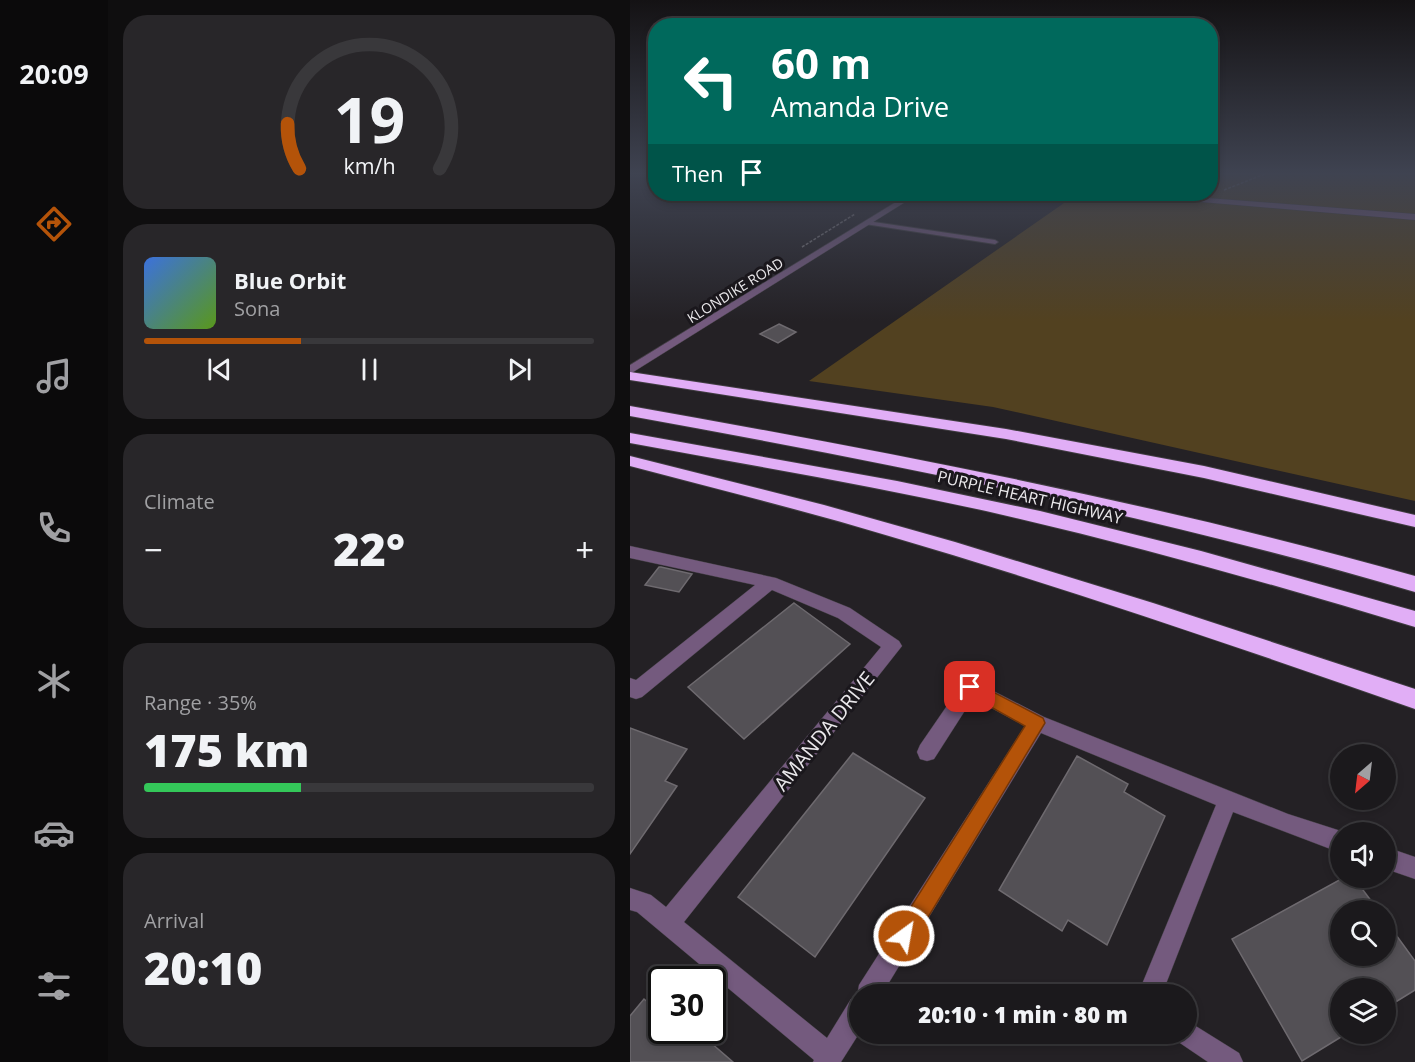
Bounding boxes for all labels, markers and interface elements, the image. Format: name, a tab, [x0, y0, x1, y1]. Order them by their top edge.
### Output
text: 60 m	[771, 34, 871, 91]
icon: left	[672, 42, 750, 120]
text: 20:09	[19, 55, 89, 92]
text: 19	[333, 76, 405, 161]
text: Amanda Drive	[771, 88, 949, 125]
text: km/h	[343, 152, 395, 181]
icon: arrive	[735, 156, 768, 189]
text: Then	[672, 158, 723, 188]
icon: directions	[33, 203, 75, 245]
street label: KLONDIKE ROAD	[683, 253, 787, 327]
text: Blue Orbit	[234, 265, 346, 295]
text: Sona	[234, 295, 280, 322]
icon: previous	[203, 353, 236, 386]
icon: pause	[353, 353, 386, 386]
icon: next	[503, 353, 536, 386]
icon: music	[33, 355, 75, 397]
street label: PURPLE HEART HIGHWAY	[935, 465, 1125, 529]
text: Climate	[144, 488, 215, 515]
icon: phone	[33, 507, 75, 549]
text: 22°	[333, 518, 405, 579]
text: −	[144, 527, 163, 572]
text: +	[575, 527, 594, 572]
icon: climate	[33, 660, 75, 702]
pin	[944, 661, 995, 712]
street label: AMANDA DRIVE	[768, 666, 880, 796]
icon: arrive	[953, 670, 986, 703]
text: Range · 35%	[144, 689, 257, 716]
text: 175 km	[144, 719, 309, 780]
north arrow	[1330, 744, 1396, 810]
map controls	[1330, 744, 1396, 1044]
icon: car	[33, 812, 75, 854]
button: sound	[1330, 822, 1396, 888]
button: search	[1330, 900, 1396, 966]
position arrow	[872, 904, 936, 968]
text: Arrival	[144, 907, 204, 934]
text: 20:10	[144, 937, 262, 998]
icon: filters	[33, 965, 75, 1007]
speed limit sign: 30	[648, 966, 726, 1044]
button: layers	[1330, 978, 1396, 1044]
text: 20:10 · 1 min · 80 m	[918, 999, 1128, 1029]

